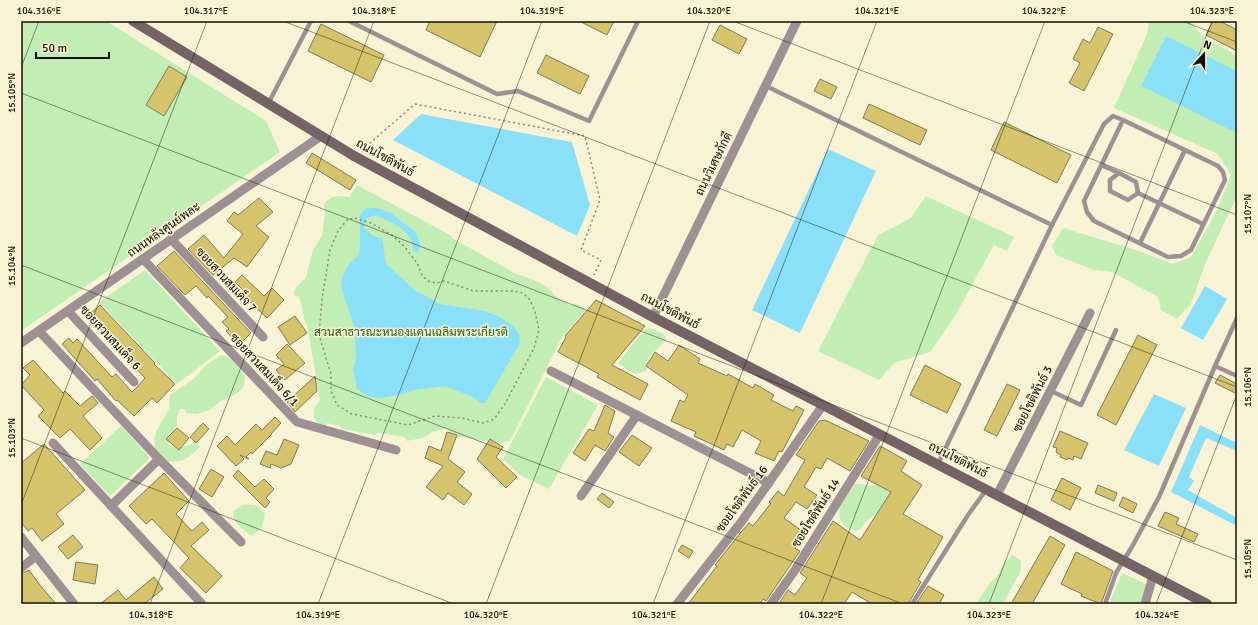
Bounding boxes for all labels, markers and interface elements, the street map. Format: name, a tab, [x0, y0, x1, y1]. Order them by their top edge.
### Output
text: 104.316°E	[17, 5, 62, 17]
text: 104.317°E	[184, 5, 229, 17]
text: 104.318°E	[352, 5, 397, 17]
text: 104.319°E	[520, 5, 565, 17]
text: 104.320°E	[687, 5, 732, 17]
text: 104.321°E	[855, 5, 900, 17]
text: 104.322°E	[1022, 5, 1067, 17]
text: 104.323°E	[1190, 5, 1235, 17]
scale bar	[36, 34, 109, 60]
north arrow	[1184, 34, 1224, 74]
text: N	[1202, 38, 1213, 53]
text: 50 m	[42, 41, 67, 56]
text: 15.105°N	[6, 73, 18, 113]
street label: ถนนวิเศษภักดี	[691, 129, 736, 198]
street label: ถนนโชติพันธ์	[353, 135, 418, 180]
text: 15.107°N	[1242, 194, 1254, 234]
street label: ถนนหลังศูนย์พละ	[124, 198, 204, 261]
street label: ซอยสวนสมเด็จ 7	[192, 243, 261, 315]
text: 15.104°N	[6, 246, 18, 286]
street label: ถนนโชติพันธ์	[638, 288, 703, 333]
street label: ซอยสวนสมเด็จ 6	[76, 301, 145, 373]
park label: สวนสาธารณะหนองแคนเฉลิมพระเกียรติ	[314, 324, 508, 340]
street label: ซอยสวนสมเด็จ 6/1	[226, 329, 303, 410]
street label: ซอยโชติพันธ์ 3	[1009, 363, 1056, 435]
text: 15.106°N	[1242, 367, 1254, 407]
text: 15.103°N	[6, 418, 18, 458]
street label: ถนนโชติพันธ์	[926, 438, 991, 481]
street label: ซอยโชติพันธ์ 16	[712, 462, 771, 535]
street label: ซอยโชติพันธ์ 14	[788, 475, 844, 550]
text: 15.105°N	[1242, 539, 1254, 579]
text: 104.318°E	[129, 609, 174, 621]
text: 104.319°E	[296, 609, 341, 621]
text: 104.320°E	[464, 609, 509, 621]
text: 104.321°E	[632, 609, 677, 621]
text: 104.322°E	[799, 609, 844, 621]
text: 104.323°E	[967, 609, 1012, 621]
text: 104.324°E	[1135, 609, 1180, 621]

